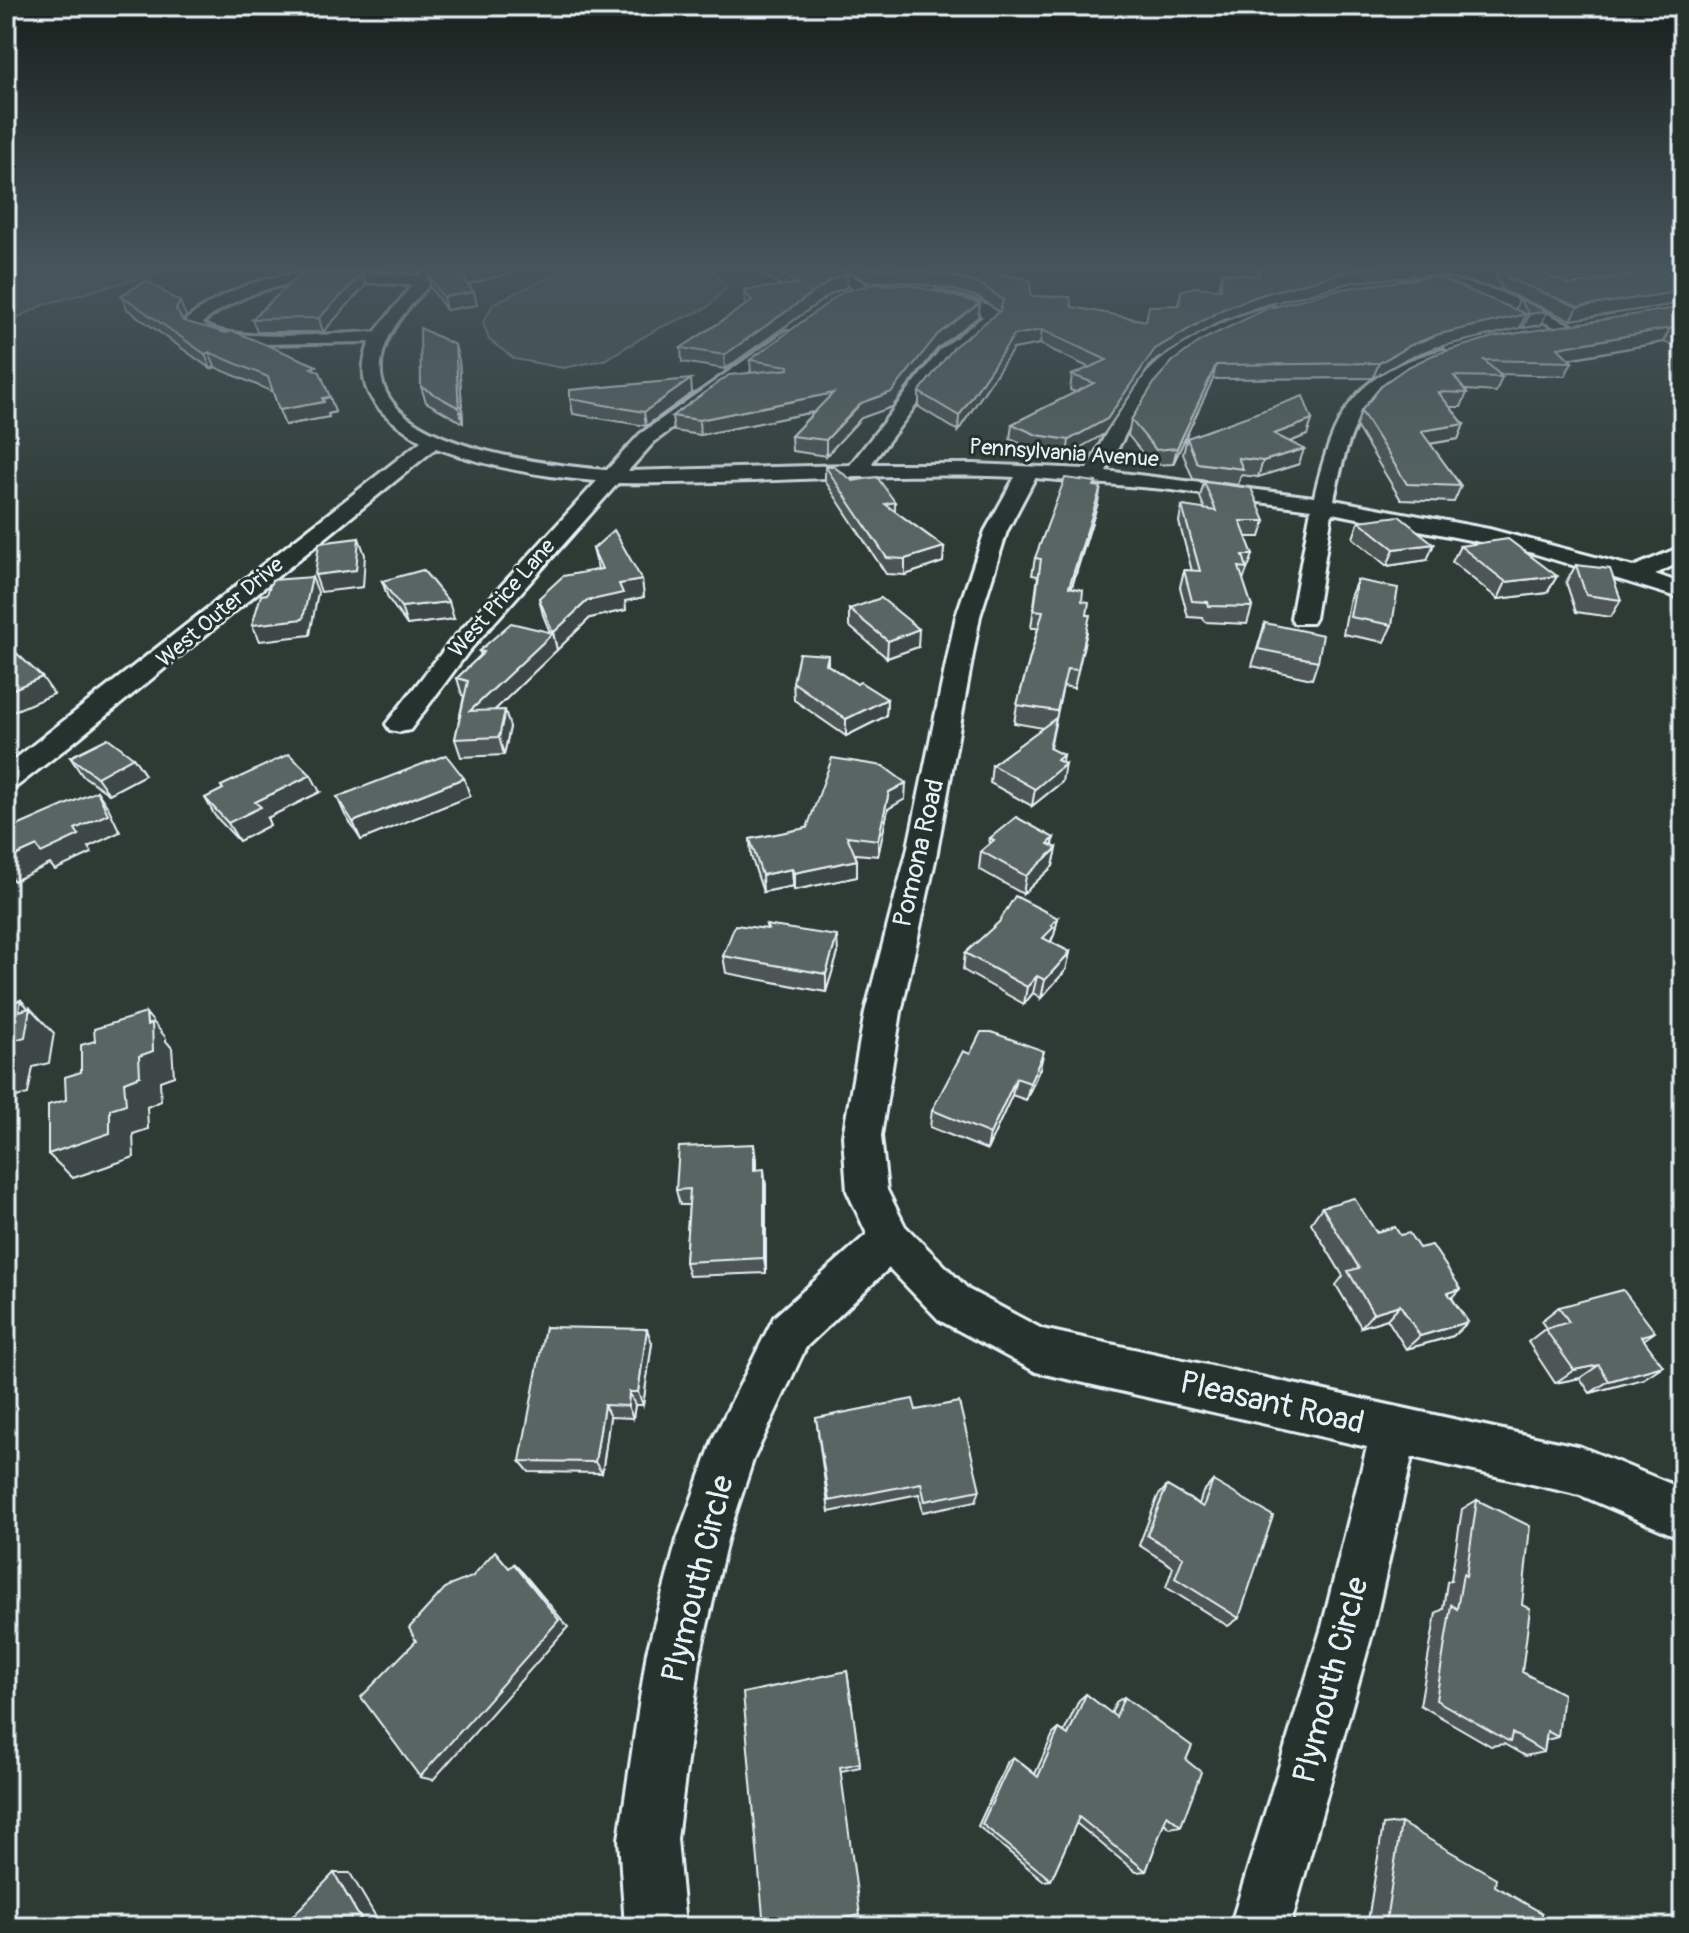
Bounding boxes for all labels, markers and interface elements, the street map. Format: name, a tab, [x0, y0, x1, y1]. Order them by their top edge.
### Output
street label: Pennsylvania Avenue	[968, 432, 1160, 474]
street label: West Price Lane	[443, 533, 561, 663]
street label: West Outer Drive	[151, 551, 289, 673]
street label: Pomona Road	[886, 776, 952, 930]
street label: Pleasant Road	[1176, 1362, 1368, 1444]
street label: Plymouth Circle	[653, 1471, 743, 1687]
street label: Plymouth Circle	[1284, 1572, 1378, 1788]

